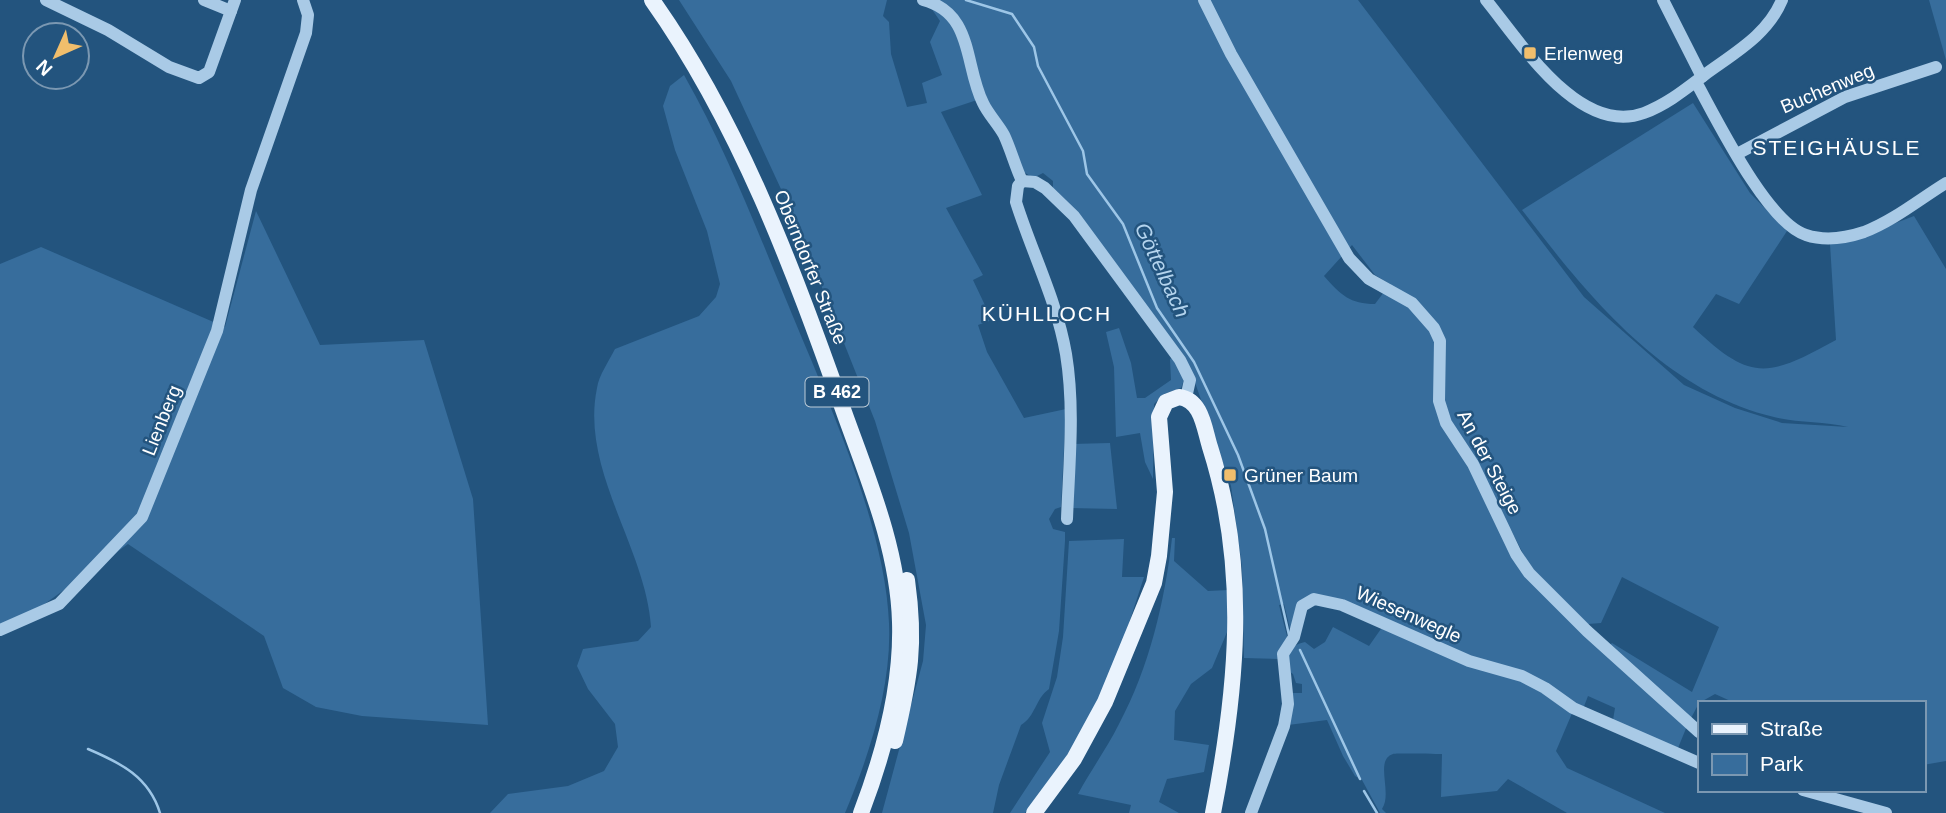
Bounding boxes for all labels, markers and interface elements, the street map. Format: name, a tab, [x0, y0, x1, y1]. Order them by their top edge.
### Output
north arrow	[21, 21, 91, 91]
place label: Erlenweg	[1544, 43, 1623, 64]
marker: Erlenweg	[1522, 45, 1538, 61]
text: N	[32, 55, 57, 80]
street label: Buchenweg	[1777, 59, 1877, 118]
district label: STEIGHÄUSLE	[1752, 136, 1922, 159]
street label: Oberndorfer Straße	[770, 187, 851, 347]
water label: Göttelbach	[1131, 219, 1194, 321]
district label: KÜHLLOCH	[982, 302, 1112, 325]
road number: B 462	[806, 378, 868, 406]
street label: Lienberg	[138, 382, 185, 458]
street label: An der Steige	[1453, 406, 1526, 518]
place label: Grüner Baum	[1244, 465, 1358, 486]
marker: Grüner Baum	[1222, 467, 1238, 483]
street label: Wiesenwegle	[1353, 582, 1465, 647]
legend	[1698, 701, 1925, 792]
text: Straße	[1760, 717, 1823, 740]
text: Park	[1760, 752, 1804, 775]

